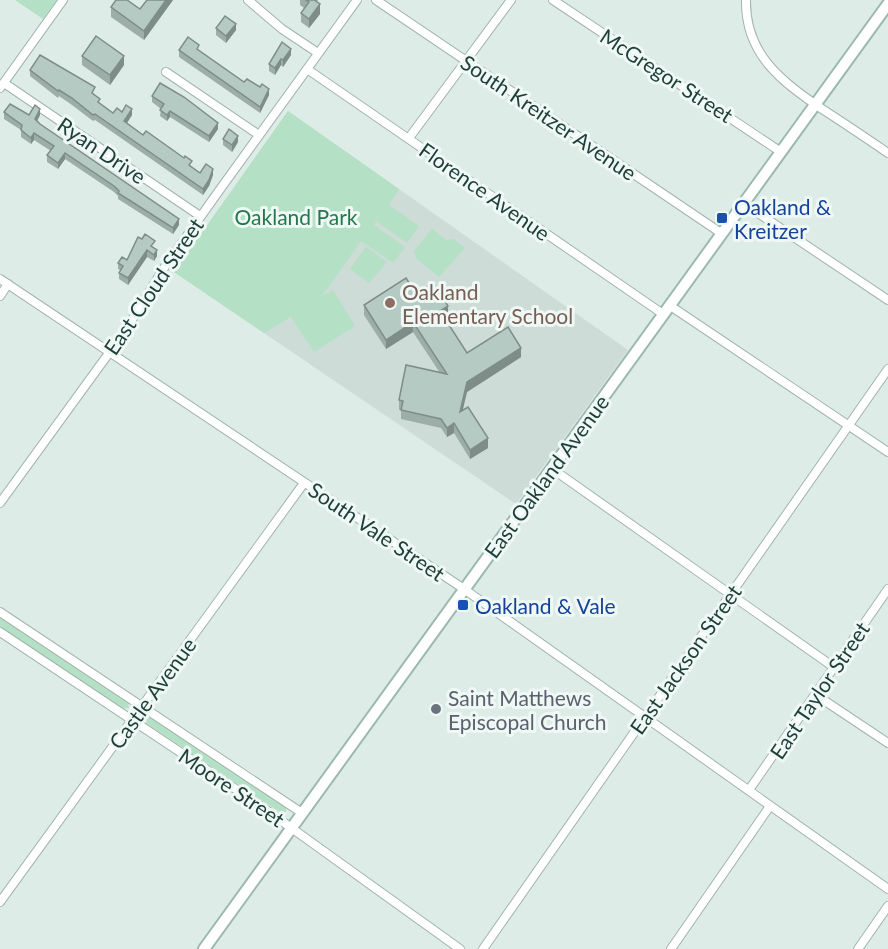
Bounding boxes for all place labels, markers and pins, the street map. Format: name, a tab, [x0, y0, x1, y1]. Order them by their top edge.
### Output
place label: Oakland & Kreitzer	[734, 194, 831, 243]
marker: Oakland & Kreitzer	[715, 211, 729, 225]
place label: Oakland Elementary School	[402, 279, 573, 328]
marker: Oakland Elementary School	[383, 296, 397, 310]
place label: Oakland & Vale	[475, 593, 616, 618]
marker: Oakland & Vale	[456, 598, 470, 612]
place label: Saint Matthews Episcopal Church	[448, 685, 606, 734]
marker: Saint Matthews Episcopal Church	[429, 702, 443, 716]

